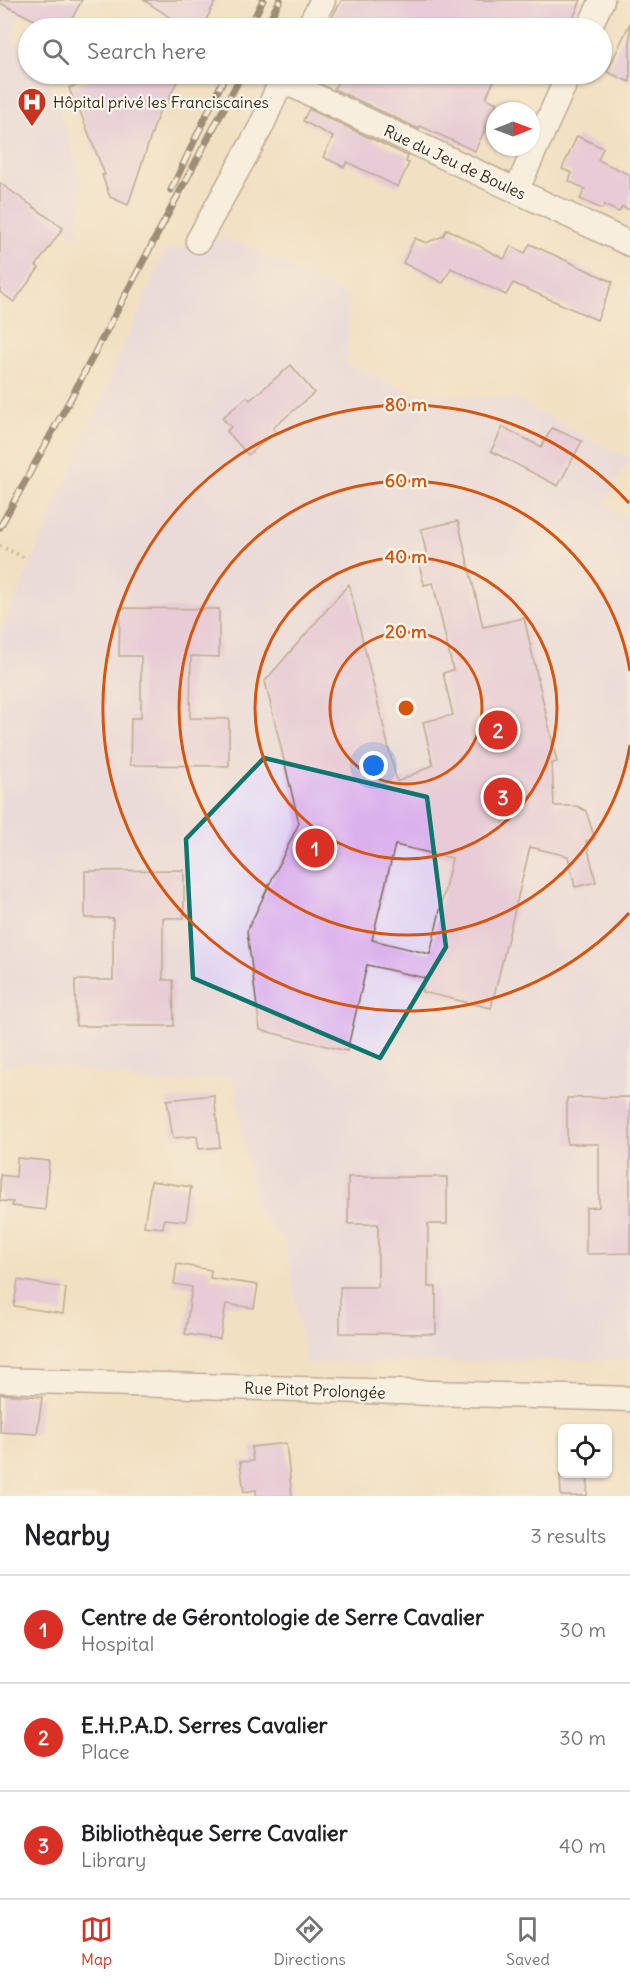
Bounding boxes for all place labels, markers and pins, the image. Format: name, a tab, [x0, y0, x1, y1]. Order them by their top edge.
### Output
hospital icon: Hôpital privé les Franciscaines	[16, 86, 48, 128]
place label: Hôpital privé les Franciscaines	[53, 92, 269, 112]
centre of rings	[396, 698, 416, 718]
pin: 2	[478, 708, 518, 752]
pin: 3	[484, 774, 522, 820]
pin: 1	[296, 826, 334, 870]

